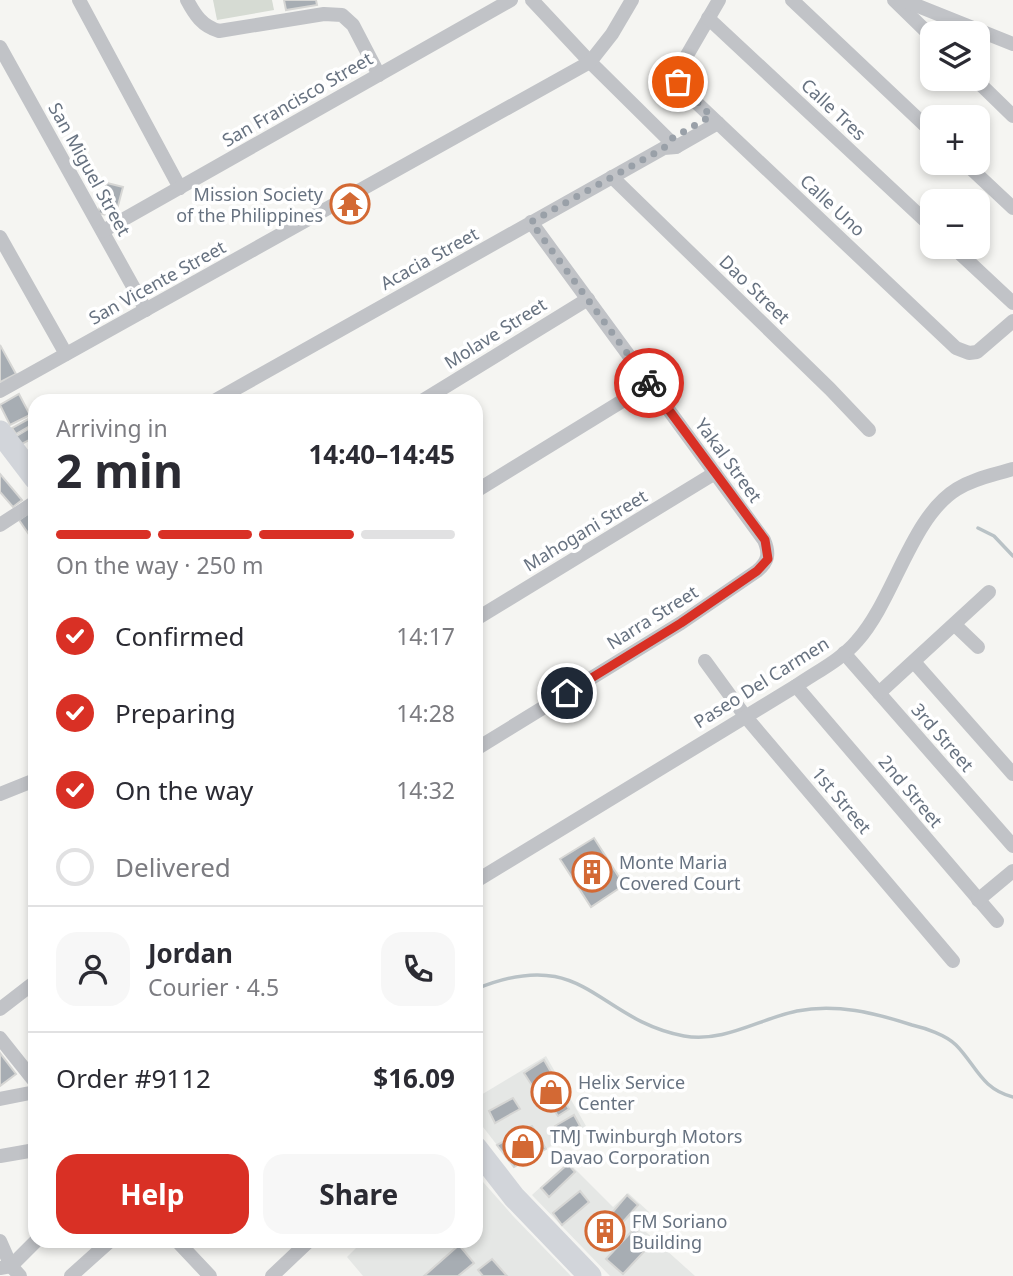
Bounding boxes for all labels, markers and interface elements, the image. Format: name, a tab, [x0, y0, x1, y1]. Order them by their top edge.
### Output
map controls	[920, 21, 990, 259]
button: layers	[920, 21, 990, 91]
street label: San Francisco Street	[217, 46, 377, 152]
pin	[648, 52, 708, 112]
icon: bag	[659, 63, 697, 101]
street label: Calle Tres	[796, 73, 872, 145]
street label: San Miguel Street	[43, 98, 137, 240]
button: +	[920, 105, 990, 175]
street label: Calle Uno	[795, 169, 871, 241]
place label: Mission Society of the Philippines	[176, 182, 324, 227]
temple icon: Mission Society of the Philippines	[329, 183, 371, 225]
button: −	[920, 189, 990, 259]
street label: Acacia Street	[376, 221, 483, 295]
street label: San Vicente Street	[84, 234, 230, 330]
street label: Dao Street	[715, 249, 796, 329]
street label: Molave Street	[439, 292, 551, 374]
courier	[614, 348, 684, 418]
icon: bike	[630, 364, 668, 402]
text: Arriving in	[56, 412, 168, 444]
street label: Yakal Street	[690, 413, 768, 507]
text: 14:40–14:45	[308, 436, 455, 472]
text: 2 min	[56, 439, 183, 501]
street label: Mahogani Street	[519, 483, 652, 576]
text: On the way · 250 m	[56, 549, 263, 581]
street label: Narra Street	[602, 579, 703, 655]
icon: check	[56, 617, 94, 655]
text: Confirmed	[115, 618, 245, 654]
text: 14:17	[396, 620, 455, 652]
street label: Paseo Del Carmen	[689, 631, 833, 733]
pin	[537, 663, 597, 723]
icon: home	[548, 674, 586, 712]
icon: check	[56, 694, 94, 732]
text: Preparing	[115, 695, 236, 731]
text: 14:28	[396, 697, 455, 729]
street label: 3rd Street	[907, 698, 980, 777]
street label: 2nd Street	[874, 750, 949, 833]
street label: 1st Street	[807, 762, 877, 839]
icon: check	[56, 771, 94, 809]
text: On the way	[115, 772, 253, 808]
text: 14:32	[396, 774, 455, 806]
text: Delivered	[115, 849, 231, 885]
place label: Monte Maria Covered Court	[619, 850, 741, 895]
building icon: Monte Maria Covered Court	[571, 851, 613, 893]
button: person	[56, 932, 130, 1006]
button: phone	[381, 932, 455, 1006]
text: Jordan	[148, 935, 233, 971]
text: Courier · 4.5	[148, 971, 279, 1003]
text: Order #9112	[56, 1060, 211, 1096]
text: $16.09	[373, 1060, 455, 1096]
place label: Helix Service Center	[578, 1070, 685, 1115]
shop icon: Helix Service Center	[530, 1071, 572, 1113]
place label: TMJ Twinburgh Motors Davao Corporation	[550, 1124, 742, 1169]
shop icon: TMJ Twinburgh Motors Davao Corporation	[502, 1125, 544, 1167]
button: Help	[56, 1154, 249, 1234]
button: Share	[263, 1154, 455, 1234]
place label: FM Soriano Building	[632, 1209, 727, 1254]
building icon: FM Soriano Building	[584, 1210, 626, 1252]

